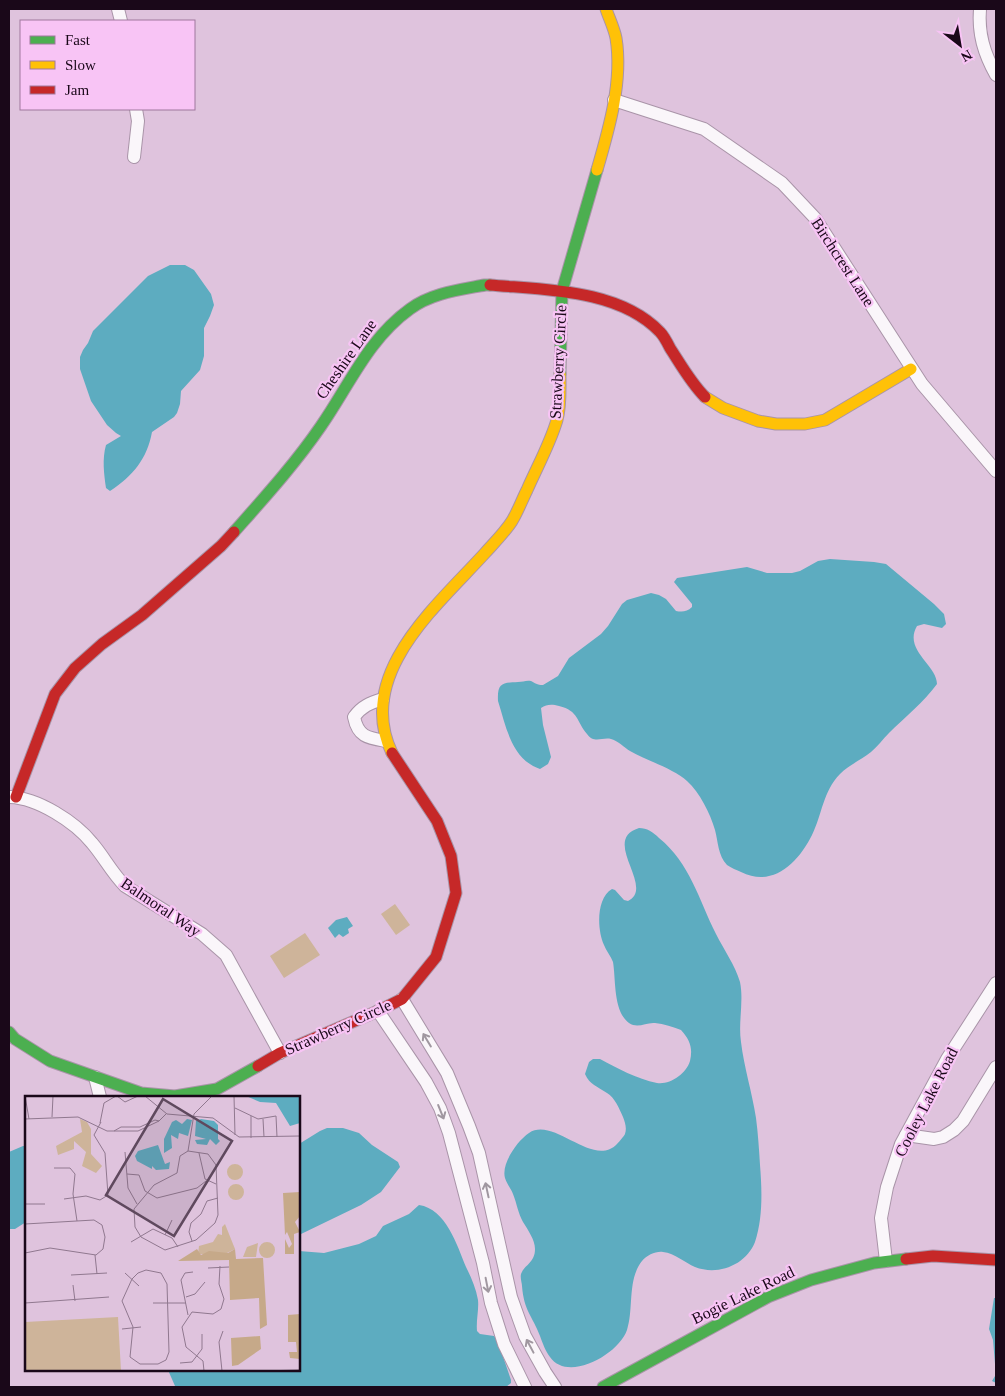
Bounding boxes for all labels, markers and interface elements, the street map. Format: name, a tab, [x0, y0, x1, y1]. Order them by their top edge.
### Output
legend	[20, 20, 195, 110]
north arrow	[935, 20, 985, 70]
text: Fast	[65, 32, 91, 48]
text: N	[958, 47, 975, 65]
text: Slow	[65, 57, 96, 73]
text: Jam	[65, 82, 89, 98]
street label: Birchcrest Lane	[808, 215, 878, 309]
street label: Strawberry Circle	[547, 305, 570, 420]
street label: Cheshire Lane	[312, 316, 380, 402]
street label: Balmoral Way	[117, 874, 204, 941]
street label: Strawberry Circle	[282, 996, 394, 1059]
one-way arrow	[421, 1033, 431, 1047]
street label: Cooley Lake Road	[891, 1045, 962, 1160]
inset map	[25, 1096, 300, 1371]
one-way arrow	[436, 1104, 446, 1119]
one-way arrow	[482, 1182, 491, 1198]
street label: Bogie Lake Road	[689, 1263, 797, 1328]
one-way arrow	[483, 1277, 493, 1293]
one-way arrow	[525, 1338, 535, 1353]

